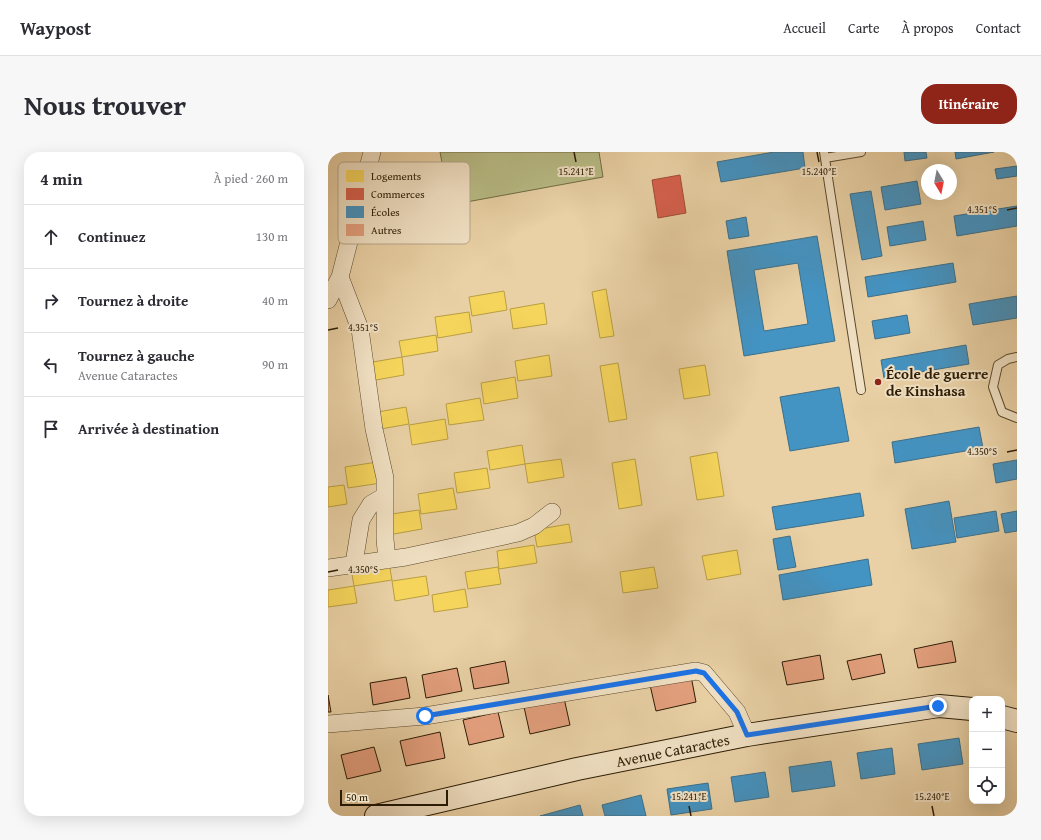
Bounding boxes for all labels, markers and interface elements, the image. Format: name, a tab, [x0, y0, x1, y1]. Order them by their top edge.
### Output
text: Waypost	[20, 14, 91, 42]
text: Accueil	[783, 18, 826, 38]
text: Carte	[848, 18, 880, 38]
text: À propos	[902, 18, 954, 38]
text: Contact	[976, 18, 1021, 38]
text: Nous trouver	[24, 84, 186, 125]
button: Itinéraire	[921, 84, 1017, 124]
legend	[338, 162, 470, 244]
text: 15.241°E	[558, 164, 594, 179]
text: 15.240°E	[801, 164, 837, 179]
north arrow	[921, 164, 957, 200]
text: 4 min	[40, 166, 82, 191]
text: Logements	[371, 168, 421, 184]
text: À pied · 260 m	[213, 169, 288, 188]
text: Commerces	[371, 186, 425, 202]
text: 4.351°S	[967, 202, 997, 217]
text: Écoles	[371, 204, 400, 220]
text: Autres	[371, 222, 401, 238]
icon: ahead	[40, 226, 62, 248]
text: Continuez	[78, 226, 146, 247]
text: 130 m	[256, 227, 288, 246]
icon: right	[40, 290, 62, 312]
text: Tournez à droite	[78, 290, 188, 311]
text: 40 m	[262, 291, 288, 310]
text: 4.351°S	[348, 320, 378, 335]
text: Tournez à gauche	[78, 345, 195, 366]
icon: left	[40, 354, 62, 376]
text: 90 m	[262, 355, 288, 374]
place label: École de guerre de Kinshasa	[886, 363, 988, 401]
text: Avenue Cataractes	[78, 366, 178, 385]
marker: École de guerre de Kinshasa	[873, 377, 883, 387]
icon: arrive	[40, 418, 62, 440]
text: Arrivée à destination	[78, 418, 219, 439]
text: 4.350°S	[967, 444, 997, 459]
text: 4.350°S	[348, 562, 378, 577]
map controls	[969, 696, 1005, 804]
button: +	[969, 696, 1005, 732]
route end	[929, 697, 947, 715]
route start	[416, 707, 434, 725]
street label: Avenue Cataractes	[614, 728, 731, 771]
button: −	[969, 732, 1005, 768]
button: locate	[969, 768, 1005, 804]
scale bar	[340, 788, 448, 807]
text: 50 m	[346, 789, 368, 805]
text: 15.241°E	[671, 789, 707, 804]
text: 15.240°E	[914, 789, 950, 804]

